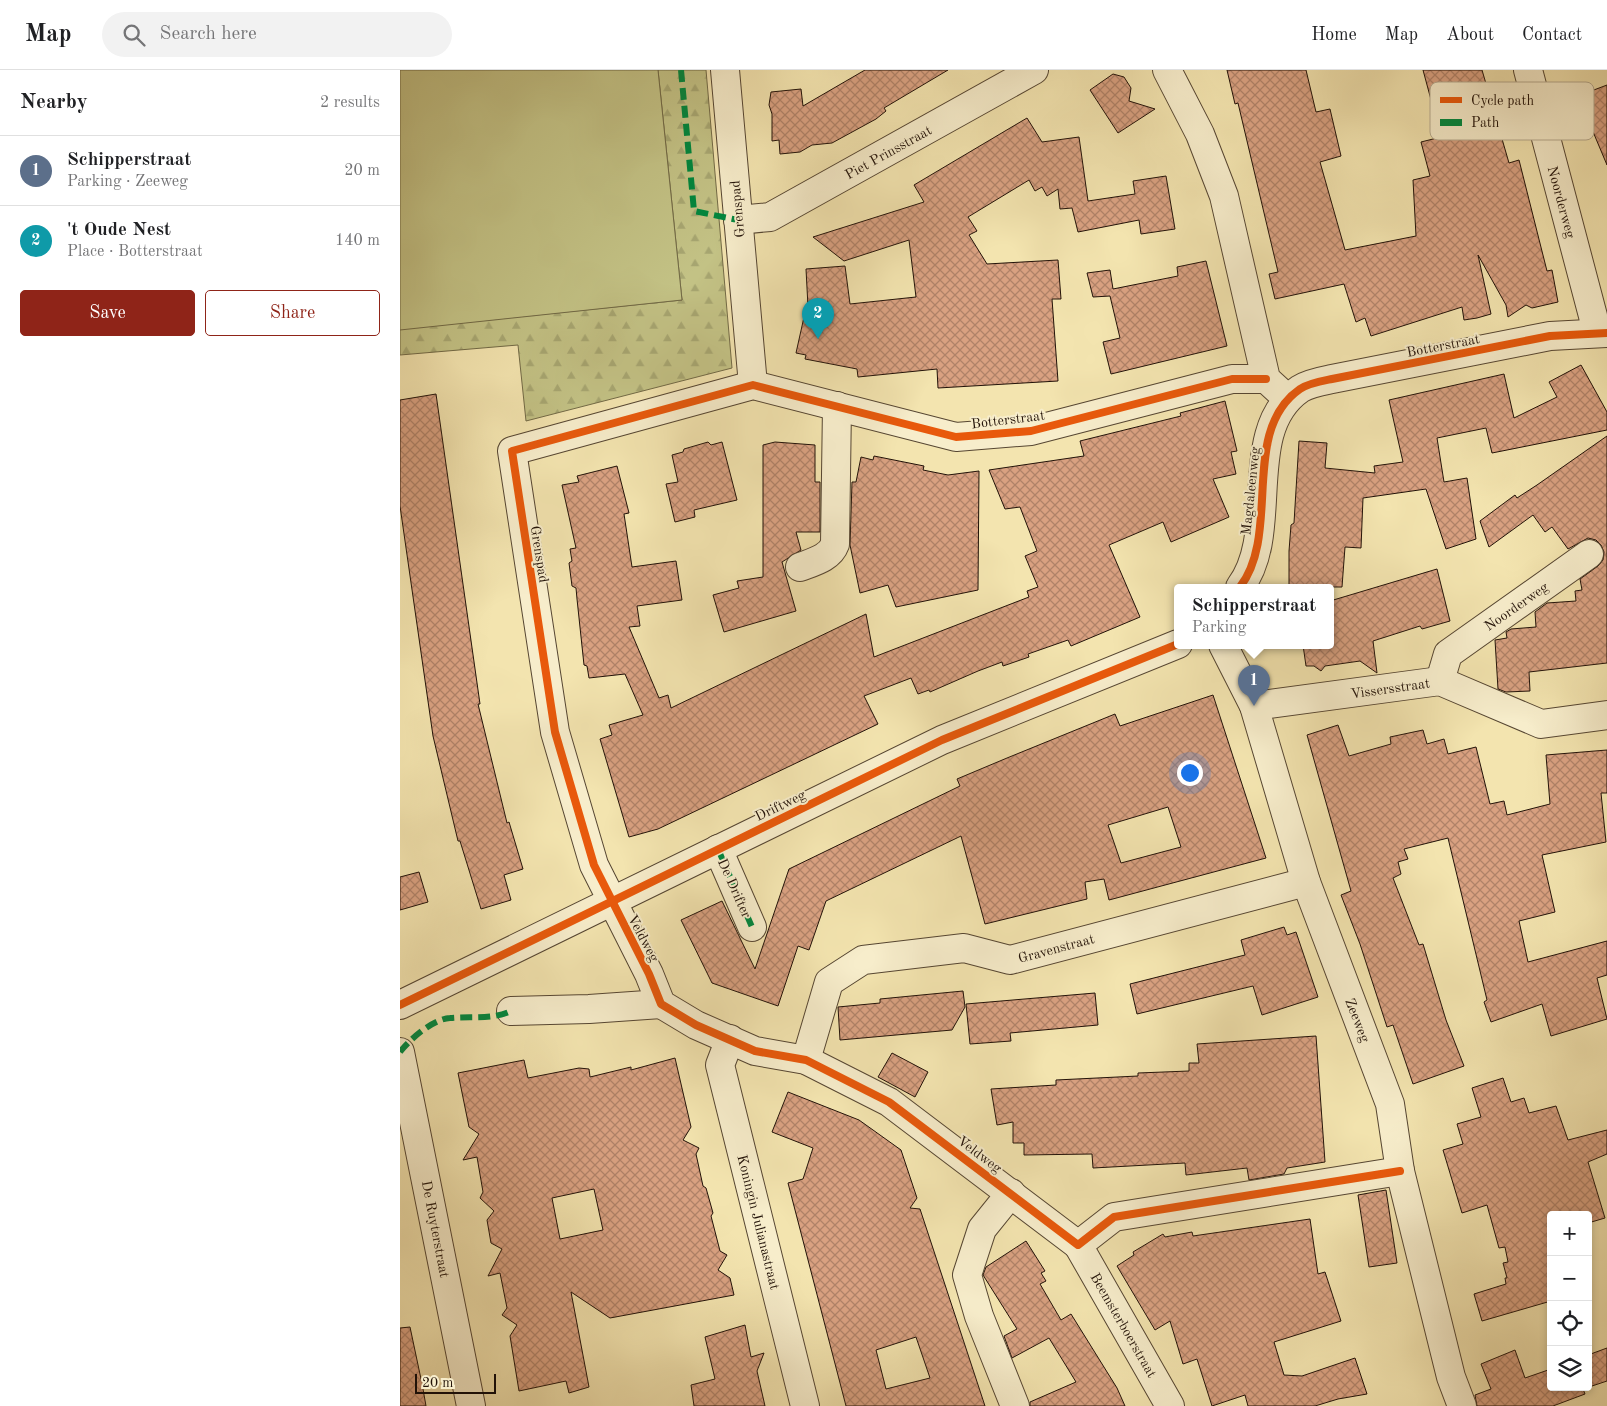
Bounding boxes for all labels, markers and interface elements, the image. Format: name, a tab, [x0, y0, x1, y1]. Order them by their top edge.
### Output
search box	[102, 12, 452, 57]
icon: search	[120, 21, 148, 49]
text: Map	[25, 23, 72, 47]
text: Search here	[160, 25, 257, 44]
text: Home	[1311, 26, 1357, 44]
text: Map	[1385, 26, 1418, 44]
text: About	[1446, 26, 1494, 44]
text: Contact	[1522, 26, 1582, 44]
legend	[1430, 82, 1594, 140]
text: Nearby	[20, 92, 88, 113]
text: Cycle path	[1471, 94, 1534, 108]
text: 2 results	[320, 95, 380, 111]
text: Path	[1471, 116, 1500, 130]
street label: Piet Prinsstraat	[843, 123, 934, 182]
text: Schipperstraat	[67, 151, 191, 170]
text: 1	[31, 163, 41, 179]
text: 20 m	[344, 163, 380, 179]
street label: Noorderweg	[1545, 165, 1577, 240]
text: Parking · Zeeweg	[67, 174, 188, 190]
street label: Grenspad	[729, 180, 747, 238]
text: 't Oude Nest	[67, 221, 171, 240]
text: 2	[31, 233, 41, 249]
text: 140 m	[335, 233, 380, 249]
text: Place · Botterstraat	[67, 244, 203, 260]
button: Save	[20, 290, 195, 336]
button: Share	[205, 290, 380, 336]
pin: 2	[802, 298, 834, 339]
street label: Botterstraat	[1406, 332, 1481, 360]
street label: Botterstraat	[971, 409, 1046, 431]
street label: Magdaleenweg	[1239, 446, 1263, 536]
street label: Grenspad	[528, 525, 550, 584]
street label: Noorderweg	[1482, 580, 1551, 634]
popup	[1174, 584, 1334, 649]
text: Schipperstraat	[1192, 597, 1316, 616]
text: Parking	[1192, 620, 1246, 636]
pin: 1	[1238, 665, 1270, 706]
street label: Vissersstraat	[1350, 676, 1431, 701]
your location	[1177, 760, 1203, 786]
street label: Driftweg	[753, 788, 808, 824]
street label: De Drifter	[715, 857, 753, 920]
street label: Veldweg	[625, 913, 662, 965]
street label: Gravenstraat	[1017, 932, 1096, 966]
street label: Zeeweg	[1342, 996, 1372, 1045]
street label: Veldweg	[955, 1134, 1004, 1176]
street label: Koningin Julianastraat	[734, 1153, 782, 1291]
street label: De Ruyterstraat	[419, 1179, 451, 1279]
map controls	[1547, 1211, 1592, 1391]
button: +	[1547, 1211, 1592, 1256]
button: −	[1547, 1256, 1592, 1301]
street label: Beemsterboerstraat	[1087, 1271, 1159, 1380]
button: locate	[1547, 1301, 1592, 1346]
button: layers	[1547, 1346, 1592, 1391]
scale bar	[415, 1371, 496, 1394]
text: 20 m	[422, 1376, 453, 1390]

